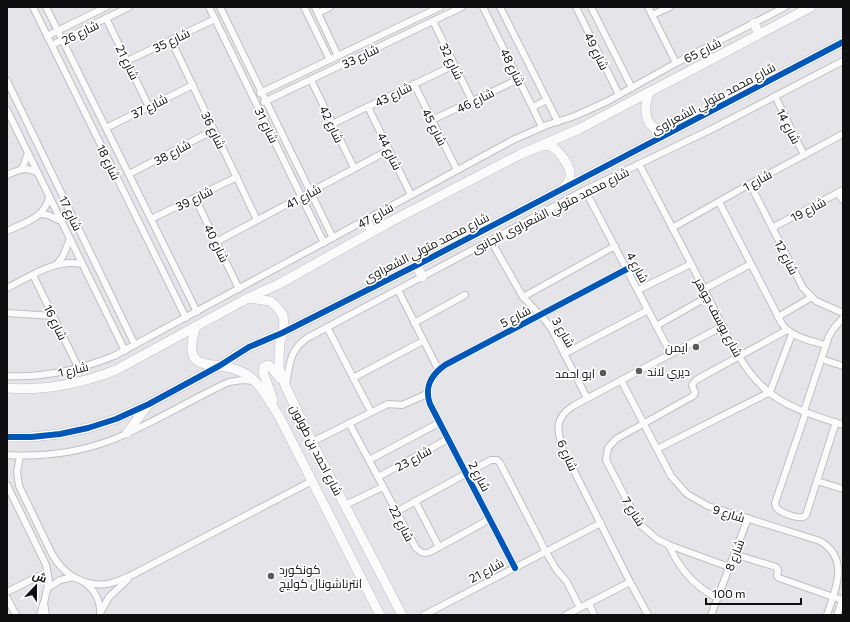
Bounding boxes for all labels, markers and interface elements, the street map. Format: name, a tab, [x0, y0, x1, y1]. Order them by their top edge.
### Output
street label: شارع 26	[59, 17, 102, 49]
street label: شارع 35	[150, 25, 193, 57]
street label: شارع 49	[580, 30, 612, 73]
street label: شارع 65	[681, 35, 724, 67]
street label: شارع 32	[435, 40, 467, 83]
street label: شارع 33	[339, 41, 382, 73]
street label: شارع 21	[112, 42, 143, 83]
street label: شارع 48	[496, 46, 528, 89]
street label: شارع محمد متولي الشعراوى	[649, 59, 779, 140]
street label: شارع 43	[372, 79, 415, 111]
street label: شارع 46	[454, 85, 497, 117]
street label: شارع 37	[129, 91, 170, 123]
street label: شارع 42	[315, 103, 347, 146]
street label: شارع 31	[251, 105, 282, 146]
street label: شارع 45	[418, 106, 450, 149]
street label: شارع 14	[772, 106, 804, 147]
street label: شارع 36	[197, 109, 229, 152]
street label: شارع 44	[373, 130, 405, 173]
street label: شارع 38	[151, 136, 194, 169]
street label: شارع 18	[93, 142, 124, 183]
street label: شارع محمد متولي الشعراوى الجانبى	[469, 164, 633, 259]
street label: شارع 1	[740, 166, 775, 195]
street label: شارع 41	[283, 181, 324, 213]
street label: شارع 39	[173, 183, 216, 215]
street label: شارع 17	[55, 193, 85, 234]
street label: شارع 19	[788, 194, 829, 226]
street label: شارع 47	[355, 199, 396, 232]
street label: شارع محمد متولي الشعراوى	[361, 209, 493, 288]
street label: شارع 40	[200, 222, 232, 265]
street label: شارع 12	[771, 237, 802, 278]
street label: شارع 4	[622, 249, 652, 286]
street label: شارع يوسف جوهر	[690, 274, 746, 360]
street label: شارع 16	[40, 302, 71, 343]
street label: شارع 5	[497, 302, 534, 332]
street label: شارع 3	[548, 314, 578, 351]
place label: ايمن	[665, 340, 688, 355]
marker: ايمن	[691, 342, 701, 352]
street label: شارع 1	[56, 359, 90, 381]
place label: ديري لاند	[647, 364, 690, 382]
place label: ابو احمد	[555, 366, 595, 381]
marker: ديري لاند	[634, 366, 644, 376]
marker: ابو احمد	[598, 368, 608, 378]
street label: شارع احمد بن طولون	[286, 402, 346, 499]
street label: شارع 6	[553, 437, 581, 474]
street label: شارع 23	[393, 442, 435, 475]
street label: شارع 2	[464, 458, 494, 495]
street label: شارع 7	[618, 494, 648, 529]
street label: شارع 9	[711, 502, 747, 526]
street label: شارع 22	[385, 503, 417, 544]
street label: شارع 8	[722, 537, 748, 574]
street label: شارع 21	[466, 555, 507, 587]
place label: كونكورد انترناشونال كوليج	[279, 562, 362, 592]
north arrow	[16, 566, 56, 606]
text: ش	[31, 568, 49, 586]
marker: كونكورد انترناشونال كوليج	[266, 571, 276, 581]
scale bar	[706, 580, 801, 606]
text: 100 m	[712, 586, 746, 600]

